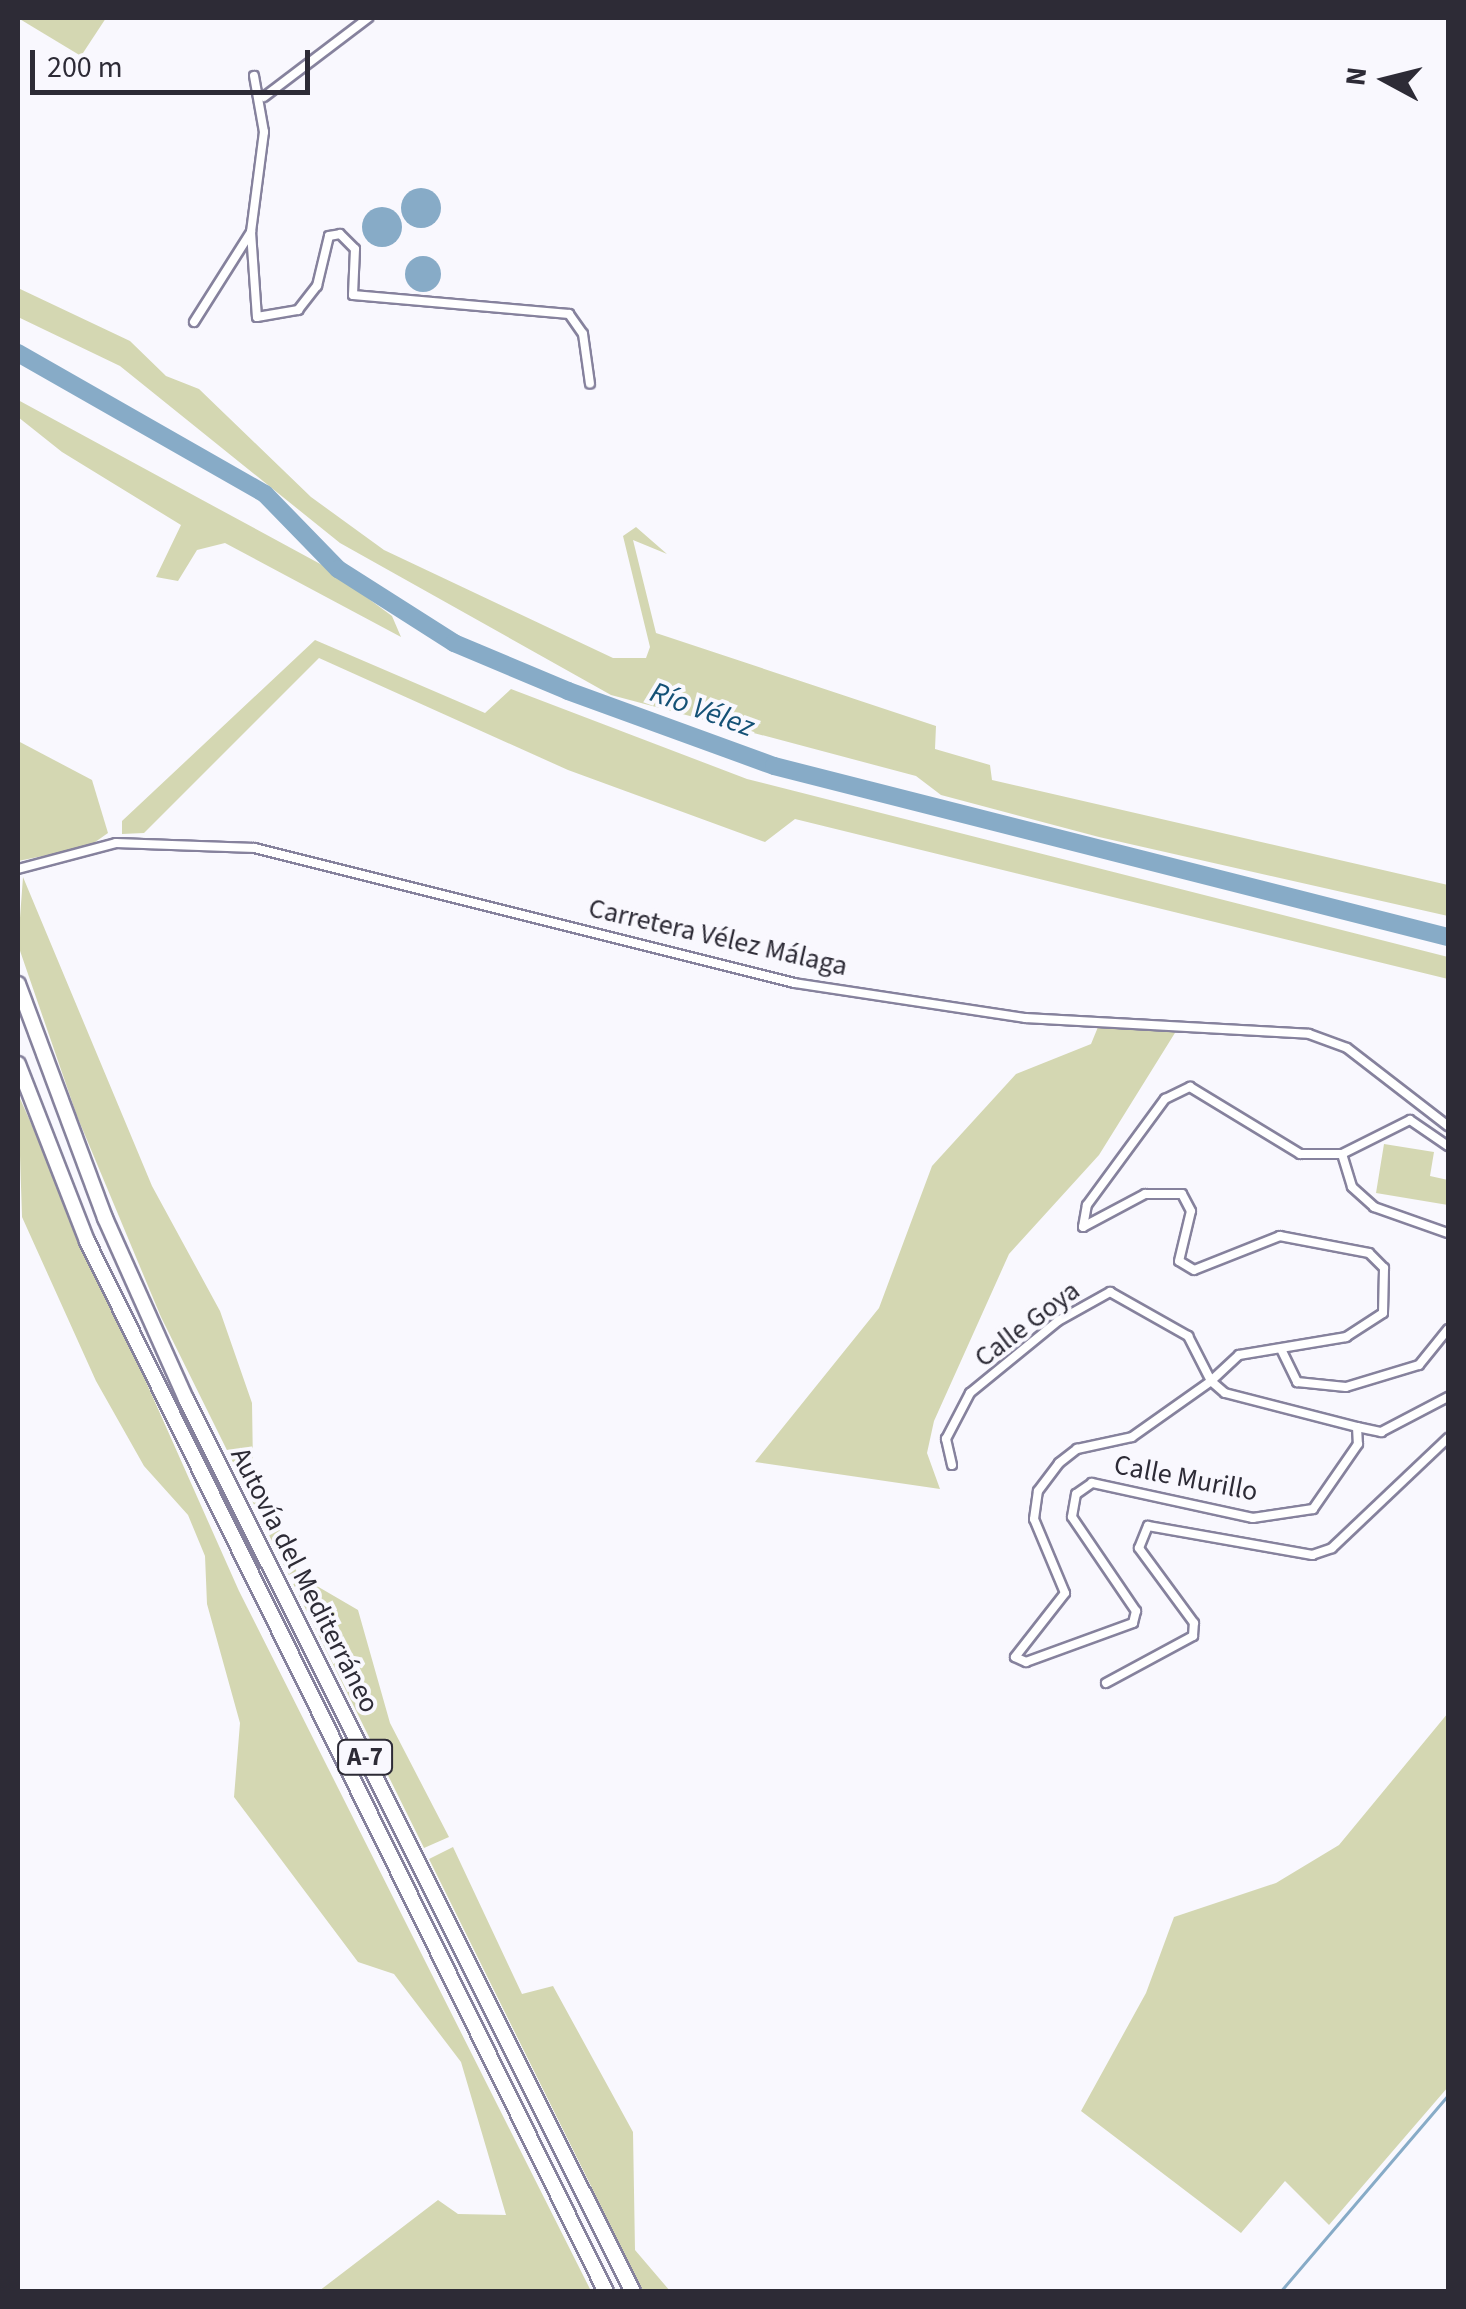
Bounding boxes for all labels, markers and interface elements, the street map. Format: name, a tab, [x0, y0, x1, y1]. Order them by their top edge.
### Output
scale bar	[35, 30, 315, 92]
north arrow	[1336, 30, 1436, 130]
text: 200 m	[47, 46, 123, 89]
text: N	[1335, 65, 1377, 88]
water label: Río Vélez	[645, 675, 759, 745]
street label: Carretera Vélez Málaga	[585, 891, 851, 983]
street label: Calle Goya	[968, 1274, 1086, 1374]
street label: Autovía del Mediterráneo	[223, 1442, 387, 1718]
street label: Calle Murillo	[1111, 1448, 1261, 1508]
road number: A-7	[335, 1737, 395, 1777]

